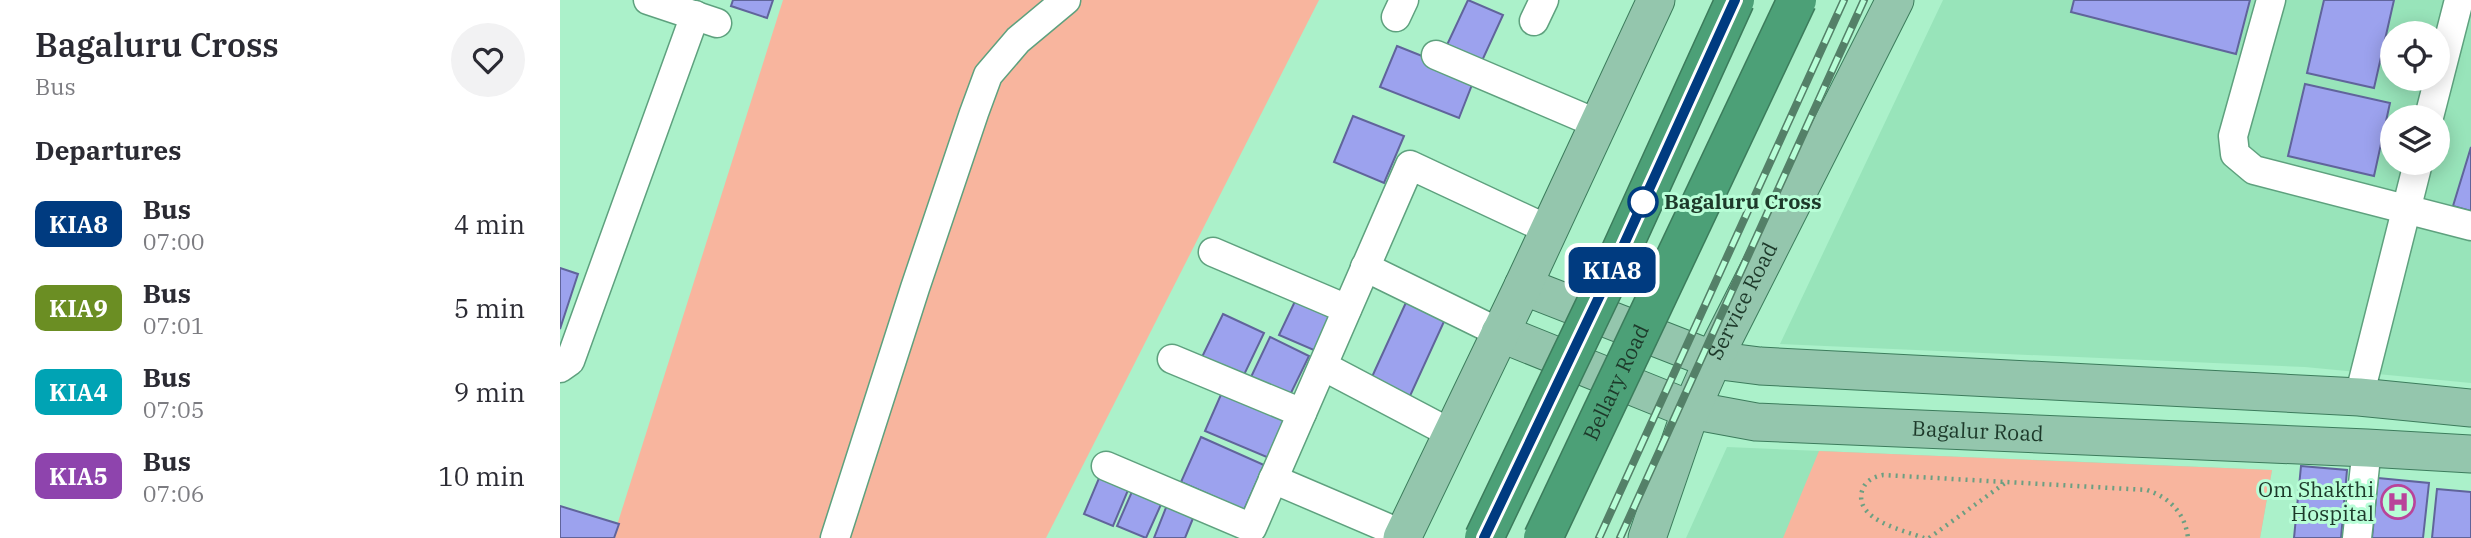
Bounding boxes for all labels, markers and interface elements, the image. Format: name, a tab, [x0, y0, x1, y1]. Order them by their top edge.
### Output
map controls	[2380, 21, 2450, 175]
button: locate	[2380, 21, 2450, 91]
text: Bagaluru Cross	[35, 23, 279, 66]
button: heart	[451, 23, 525, 97]
text: Bus	[35, 71, 76, 101]
button: layers	[2380, 105, 2450, 175]
text: Departures	[35, 133, 181, 167]
marker: Bagaluru Cross	[1628, 187, 1658, 217]
place label: Bagaluru Cross	[1664, 187, 1822, 215]
text: Bus	[143, 192, 191, 226]
text: 4 min	[454, 207, 525, 241]
text: KIA8	[49, 208, 108, 240]
text: 07:00	[143, 226, 205, 256]
street label: Service Road	[1700, 237, 1783, 364]
line badge: KIA8	[1563, 247, 1661, 293]
text: KIA8	[1583, 254, 1641, 286]
text: Bus	[143, 276, 191, 310]
text: 5 min	[454, 291, 525, 325]
text: KIA9	[49, 292, 108, 324]
text: 07:01	[143, 310, 205, 340]
street label: Bellary Road	[1576, 319, 1655, 445]
text: Bus	[143, 360, 191, 394]
text: 9 min	[454, 375, 525, 409]
text: KIA4	[49, 376, 108, 408]
text: 07:05	[143, 394, 205, 424]
street label: Bagalur Road	[1911, 414, 2045, 447]
text: Bus	[143, 444, 191, 478]
text: 10 min	[438, 459, 525, 493]
text: KIA5	[49, 460, 108, 492]
place label: Om Shakthi Hospital	[2258, 475, 2374, 527]
text: 07:06	[143, 478, 205, 508]
hospital icon: Om Shakthi Hospital	[2379, 483, 2417, 521]

